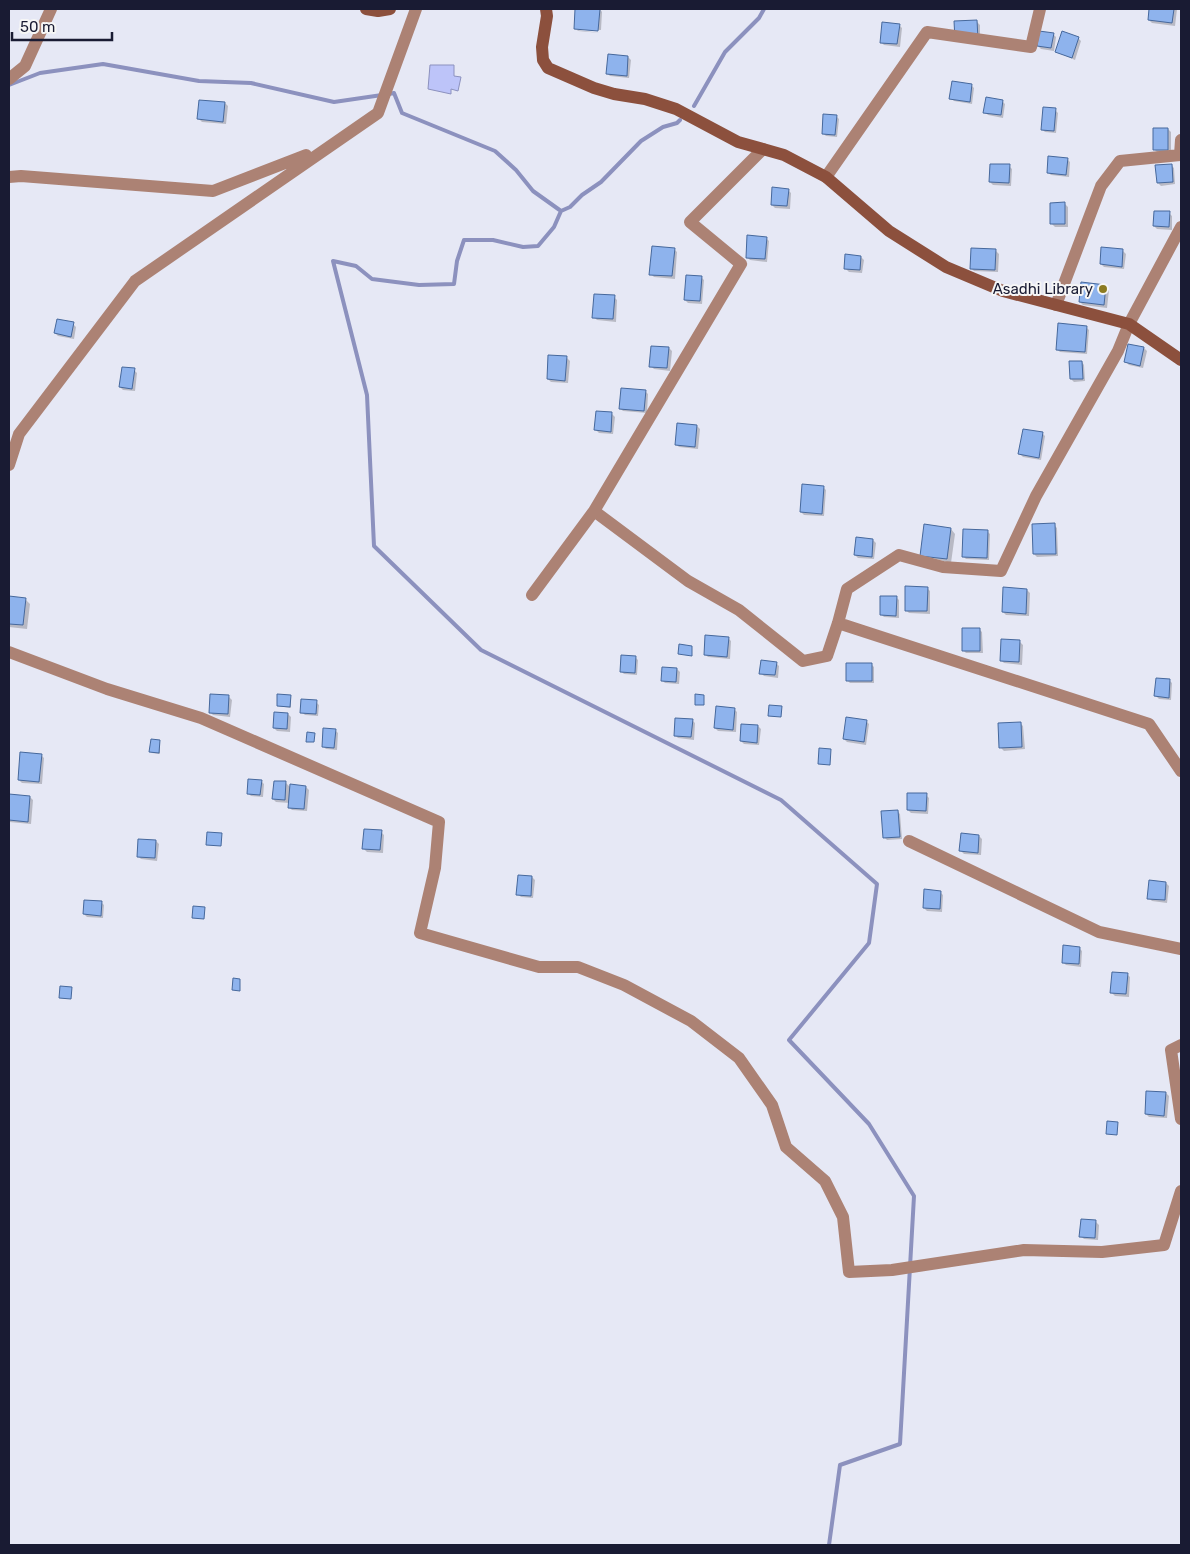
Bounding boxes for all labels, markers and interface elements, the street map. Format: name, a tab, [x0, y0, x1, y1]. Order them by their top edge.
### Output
scale bar	[12, 10, 112, 42]
text: 50 m	[20, 18, 55, 36]
place label: Asadhi Library	[993, 280, 1093, 298]
marker: Asadhi Library	[1097, 283, 1109, 295]

